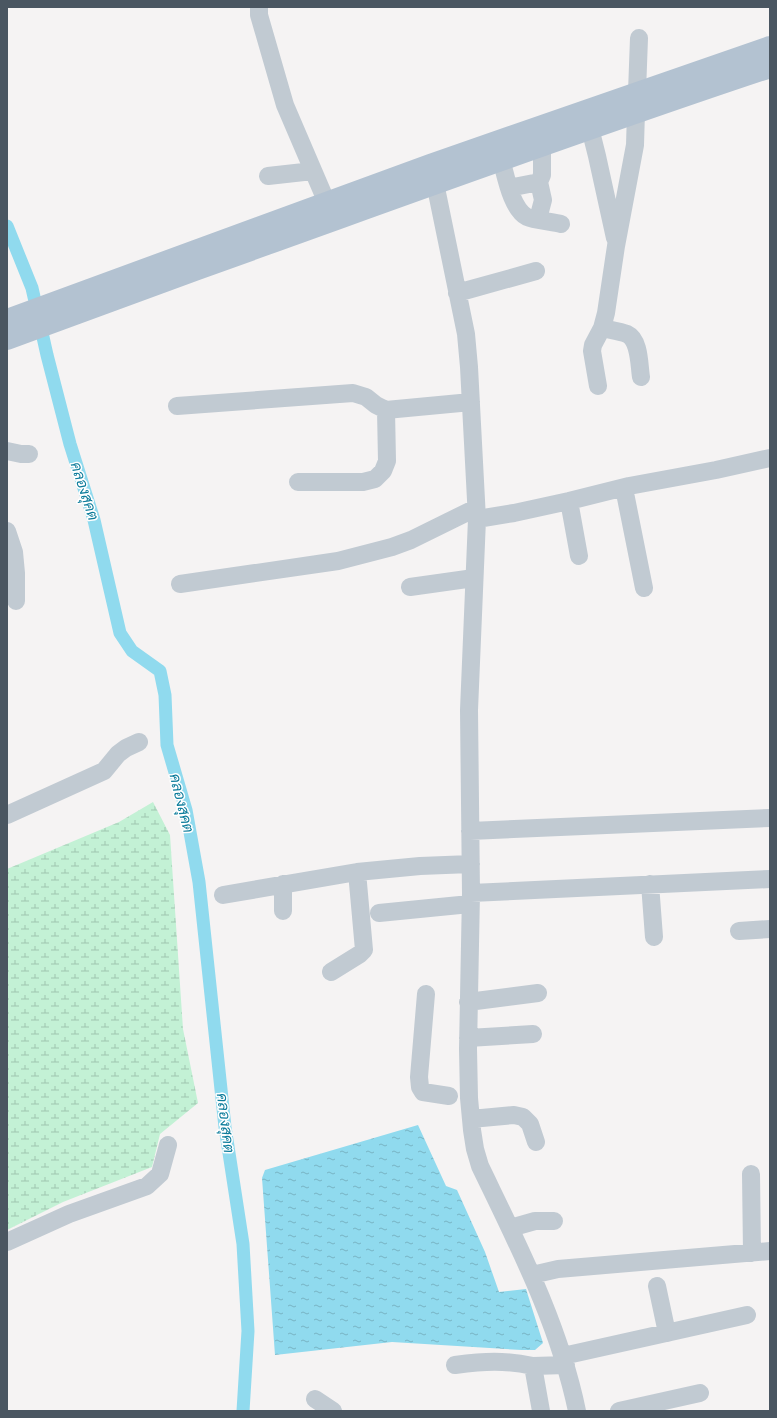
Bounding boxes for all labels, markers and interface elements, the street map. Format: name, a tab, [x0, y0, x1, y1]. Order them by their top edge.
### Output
water label: คลองสุคต	[65, 459, 103, 523]
water label: คลองสุคต	[164, 771, 199, 835]
water label: คลองสุคต	[211, 1092, 239, 1154]

